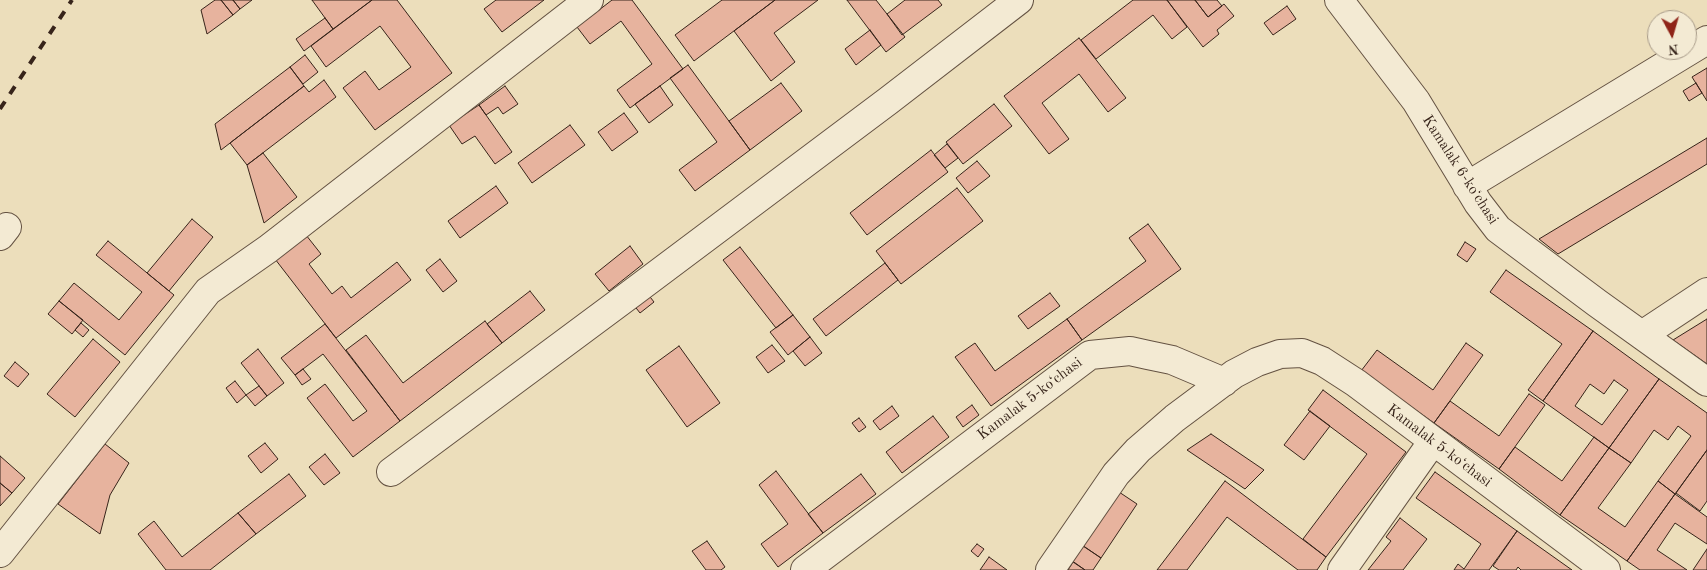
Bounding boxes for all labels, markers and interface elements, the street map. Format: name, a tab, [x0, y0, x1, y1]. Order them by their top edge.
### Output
north arrow	[1647, 10, 1697, 60]
text: N	[1667, 41, 1680, 56]
street label: Kamalak 6-koʻchasi	[1418, 112, 1502, 228]
street label: Kamalak 5-koʻchasi	[974, 354, 1086, 444]
street label: Kamalak 5-koʻchasi	[1383, 401, 1495, 491]

